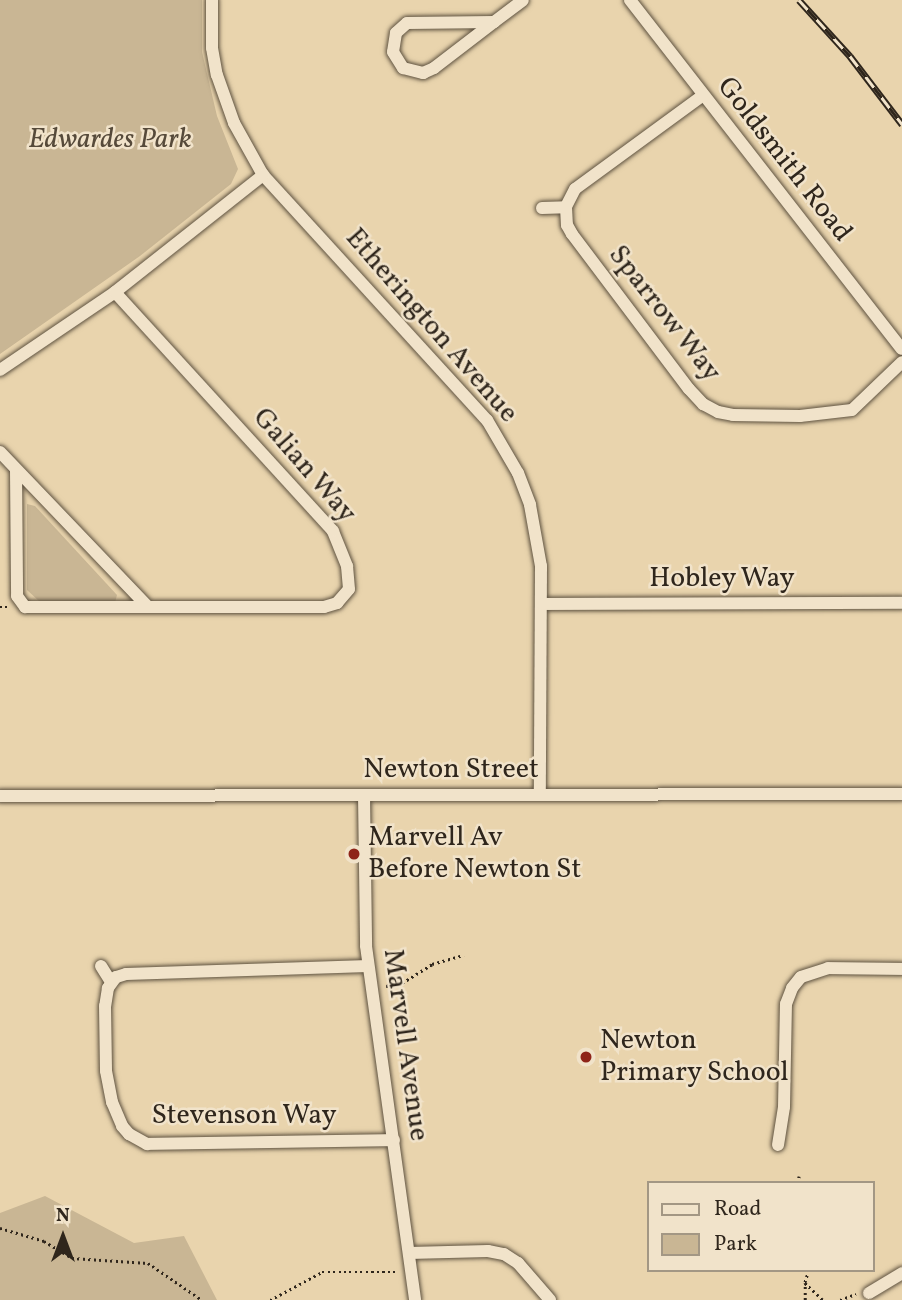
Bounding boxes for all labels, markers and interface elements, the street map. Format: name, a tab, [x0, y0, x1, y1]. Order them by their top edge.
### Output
street label: Goldsmith Road	[709, 71, 859, 249]
park label: Edwardes Park	[28, 123, 192, 157]
street label: Etherington Avenue	[338, 222, 524, 430]
street label: Sparrow Way	[600, 239, 728, 389]
street label: Galian Way	[245, 401, 363, 531]
street label: Hobley Way	[648, 562, 796, 596]
street label: Newton Street	[363, 753, 539, 787]
place label: Marvell Av Before Newton St	[368, 821, 581, 887]
marker: Marvell Av Before Newton St	[346, 846, 362, 862]
street label: Marvell Avenue	[375, 947, 435, 1143]
place label: Newton Primary School	[600, 1024, 789, 1090]
marker: Newton Primary School	[578, 1049, 594, 1065]
street label: Stevenson Way	[151, 1099, 337, 1133]
legend	[646, 1181, 874, 1272]
text: Road	[714, 1195, 761, 1224]
north arrow	[28, 1202, 98, 1272]
text: N	[56, 1203, 70, 1229]
text: Park	[714, 1230, 757, 1259]

